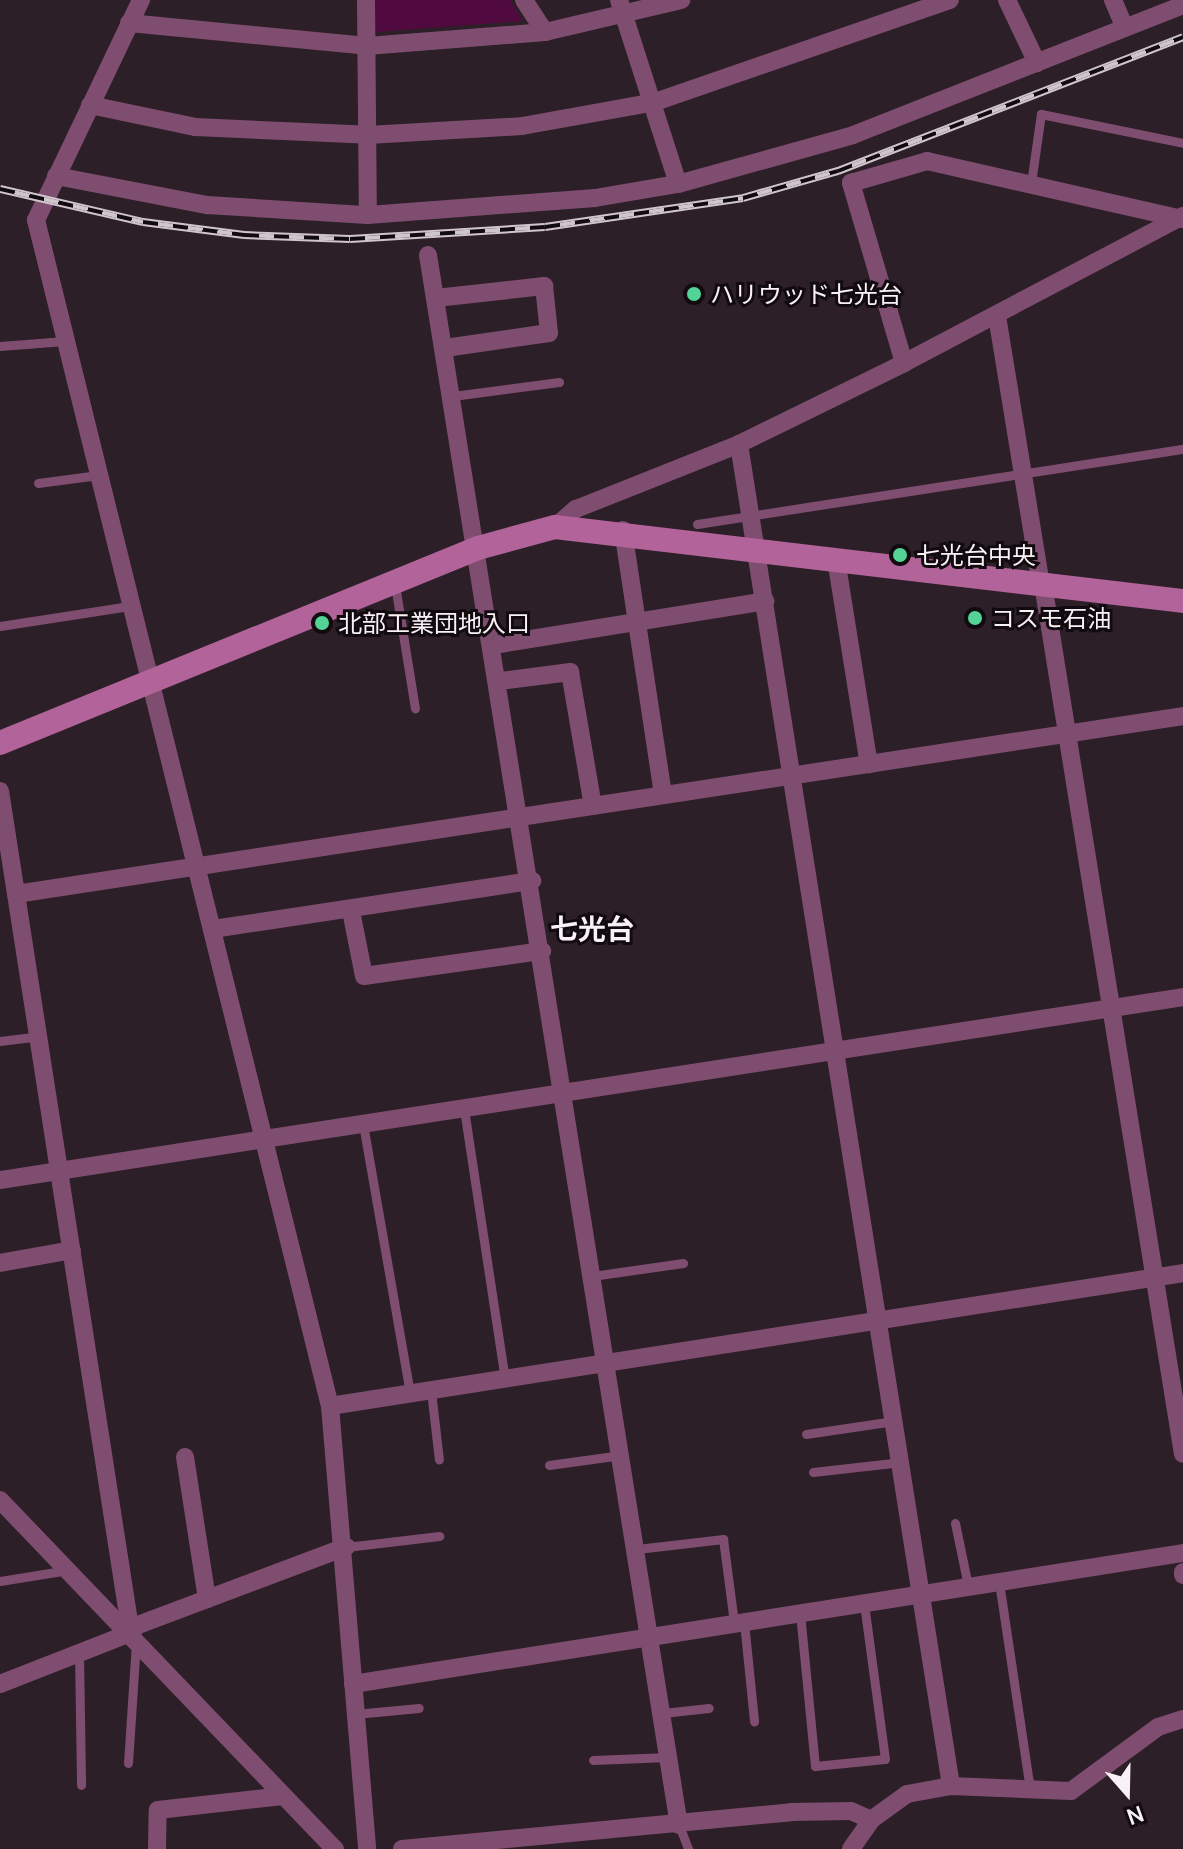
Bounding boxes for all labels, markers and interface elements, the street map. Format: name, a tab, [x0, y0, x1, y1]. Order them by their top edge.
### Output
place label: ハリウッド七光台	[710, 280, 902, 308]
marker: ハリウッド七光台	[685, 285, 703, 303]
place label: 七光台中央	[916, 541, 1036, 569]
marker: 七光台中央	[891, 546, 909, 564]
place label: コスモ石油	[991, 604, 1111, 632]
place label: 北部工業団地入口	[338, 609, 530, 637]
marker: コスモ石油	[966, 609, 984, 627]
marker: 北部工業団地入口	[313, 614, 331, 632]
district label: 七光台	[550, 911, 634, 945]
north arrow	[1087, 1753, 1167, 1833]
text: N	[1123, 1799, 1148, 1832]

